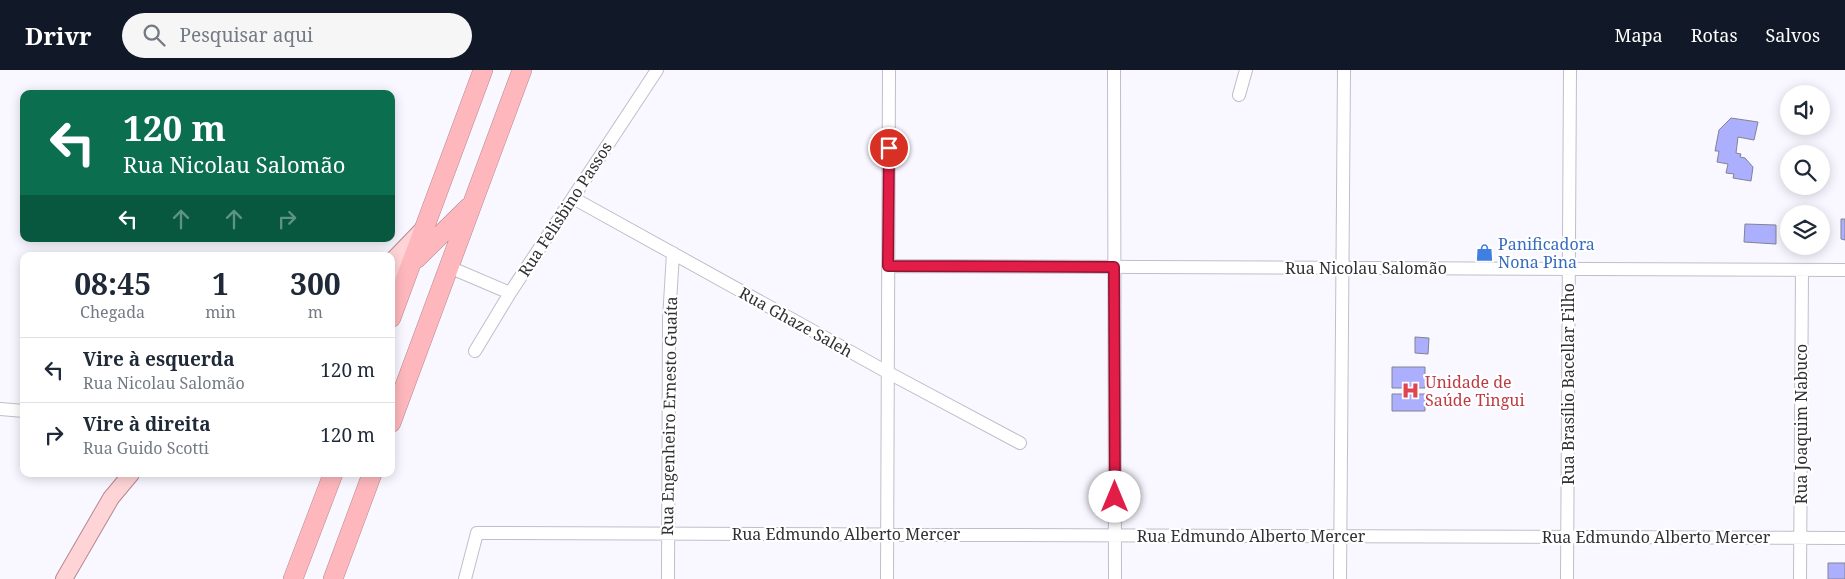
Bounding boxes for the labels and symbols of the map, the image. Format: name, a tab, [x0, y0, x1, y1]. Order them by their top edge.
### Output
pin	[868, 127, 910, 169]
street label: Rua Felisbino Passos	[513, 137, 617, 281]
place label: Panificadora Nona Pina	[1498, 233, 1595, 273]
shop icon: Panificadora Nona Pina	[1474, 243, 1494, 263]
street label: Rua Nicolau Salomão	[1285, 257, 1447, 279]
street label: Rua Ghaze Saleh	[735, 282, 857, 362]
street label: Rua Brasílio Bacellar Filho	[1557, 283, 1579, 485]
street label: Rua Engenheiro Ernesto Guaíta	[656, 296, 682, 536]
street label: Rua Joaquim Nabuco	[1790, 344, 1812, 504]
place label: Unidade de Saúde Tingui	[1425, 371, 1525, 411]
hospital icon: Unidade de Saúde Tingui	[1401, 381, 1421, 401]
position arrow	[1088, 470, 1140, 522]
street label: Rua Edmundo Alberto Mercer	[732, 523, 961, 545]
street label: Rua Edmundo Alberto Mercer	[1137, 525, 1366, 547]
street label: Rua Edmundo Alberto Mercer	[1542, 526, 1771, 548]

